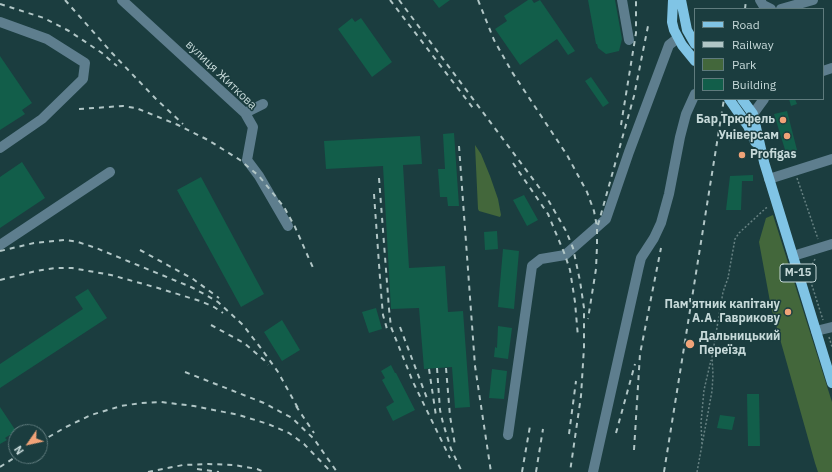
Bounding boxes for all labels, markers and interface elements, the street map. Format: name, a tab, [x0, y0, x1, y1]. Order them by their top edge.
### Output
legend	[694, 8, 824, 100]
text: Road	[732, 17, 760, 32]
street label: вулиця Житкова	[182, 37, 260, 113]
text: Railway	[732, 37, 774, 52]
text: Park	[732, 57, 756, 72]
text: Building	[732, 77, 776, 92]
place label: Бар Трюфель	[696, 113, 775, 127]
marker: Бар Трюфель	[778, 115, 788, 125]
place label: Універсам	[719, 129, 779, 143]
marker: Універсам	[782, 131, 792, 141]
place label: Profigas	[750, 148, 796, 162]
marker: Profigas	[737, 150, 747, 160]
road number: М-15	[780, 264, 816, 282]
place label: Пам'ятник капітану А.А. Гаврикову	[665, 298, 780, 326]
marker: Пам'ятник капітану А.А. Гаврикову	[783, 307, 793, 317]
place label: Дальницький Переїзд	[699, 330, 780, 358]
marker: Дальницький Переїзд	[684, 338, 696, 350]
north arrow	[8, 424, 48, 464]
text: N	[11, 443, 27, 457]

